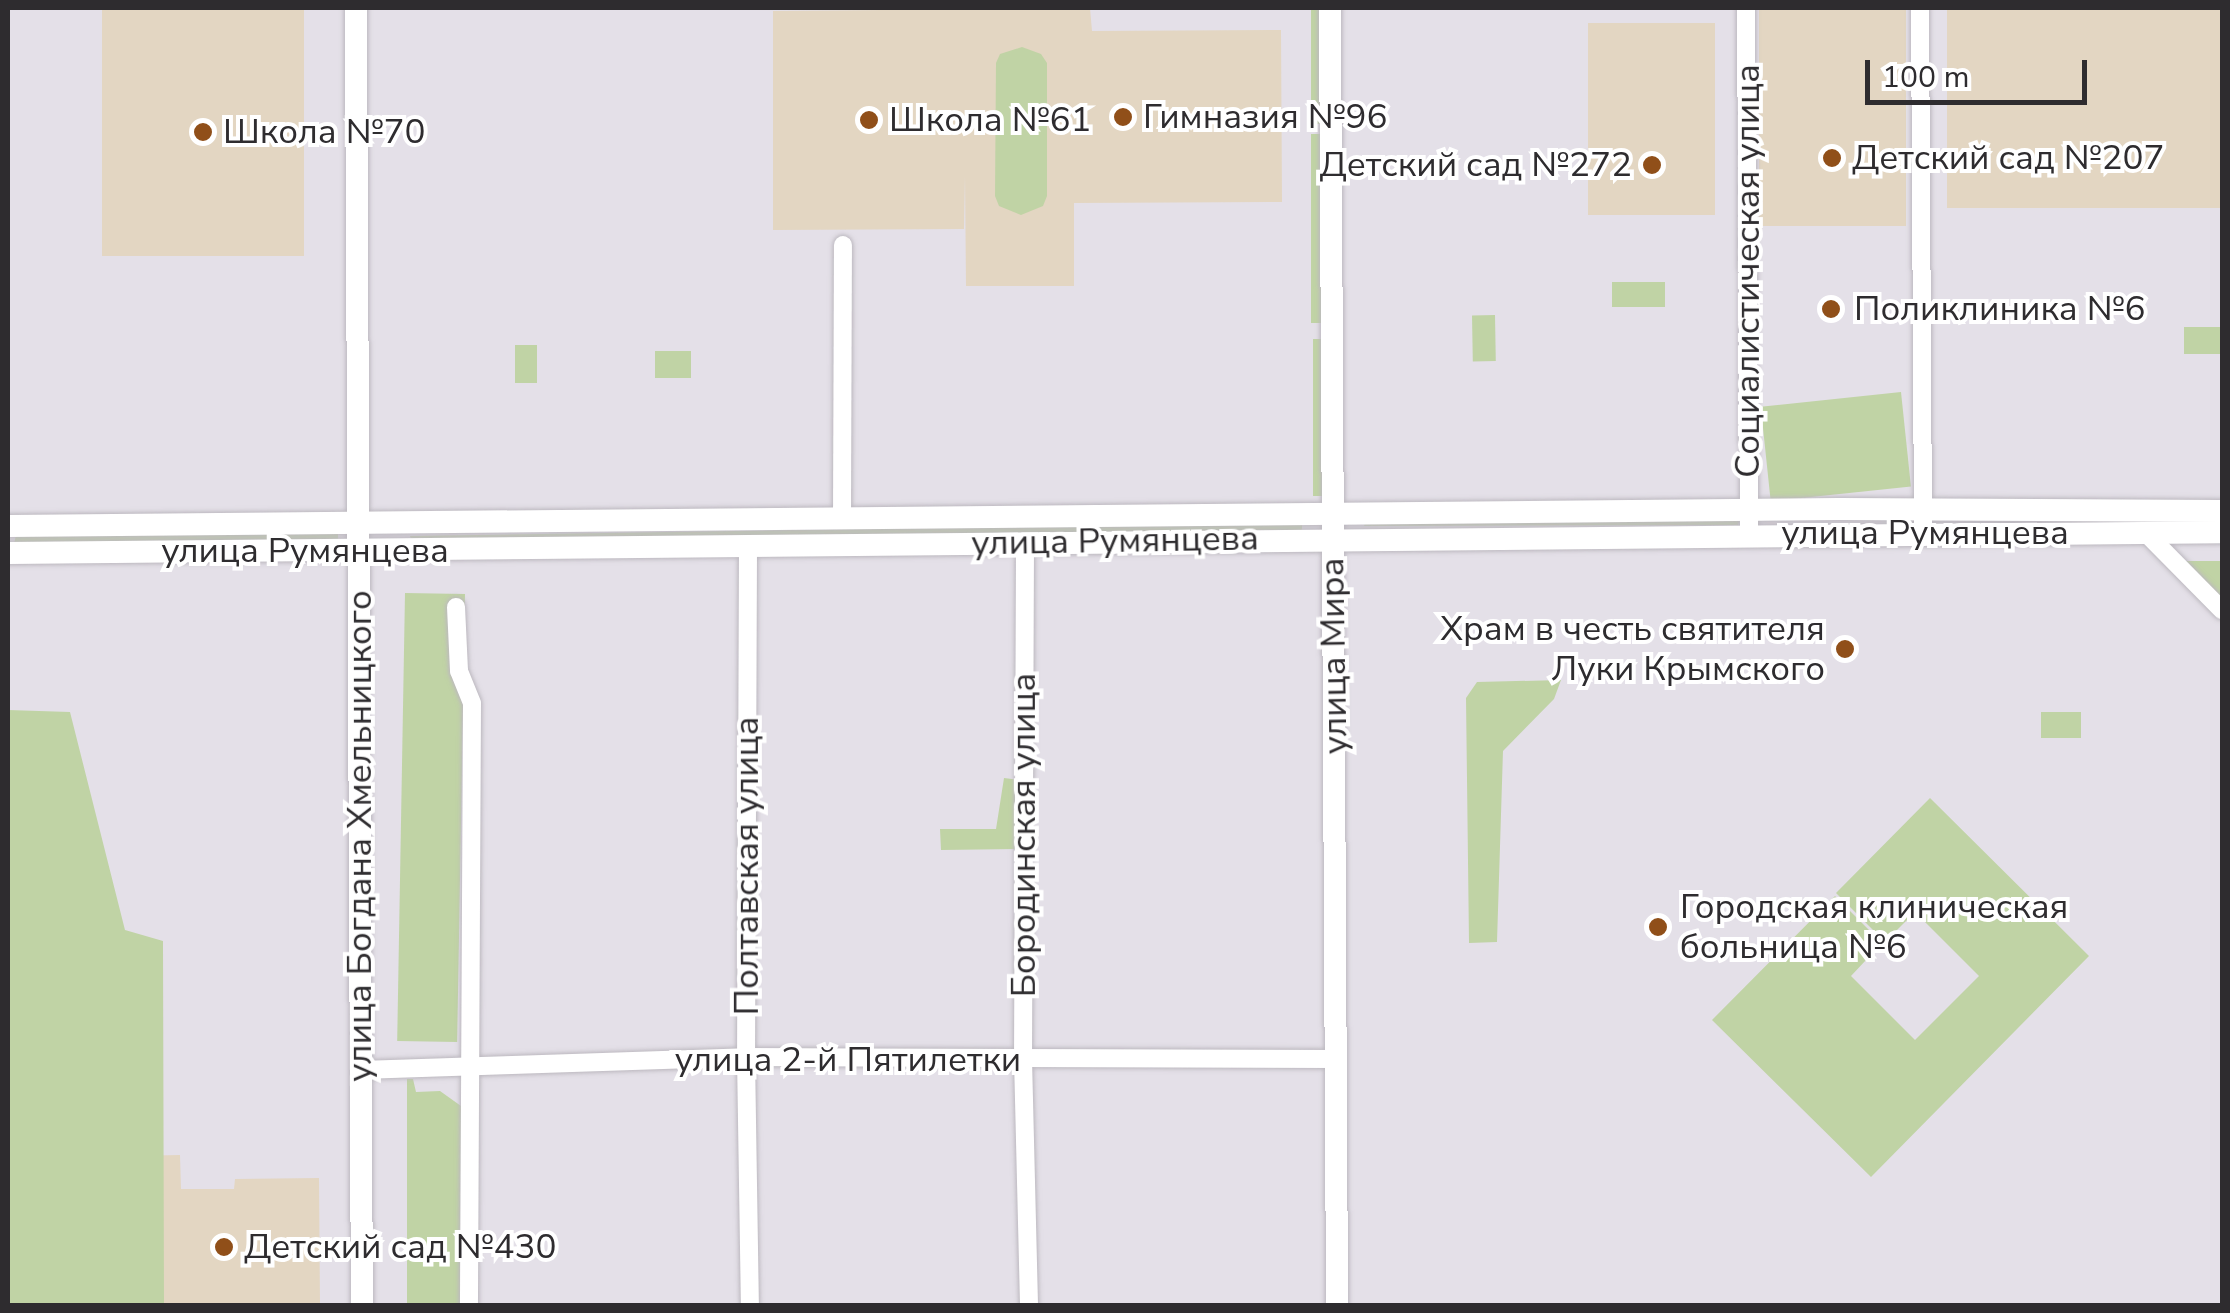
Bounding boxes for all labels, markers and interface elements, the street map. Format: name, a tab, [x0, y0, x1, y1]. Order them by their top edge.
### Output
scale bar	[1870, 40, 2092, 102]
text: 100 m	[1882, 57, 1969, 98]
street label: Социалистическая улица	[1727, 64, 1769, 478]
place label: Гимназия №96	[1143, 96, 1388, 138]
place label: Школа №61	[889, 99, 1091, 141]
marker: Гимназия №96	[1112, 106, 1134, 128]
marker: Школа №61	[858, 109, 880, 131]
place label: Школа №70	[223, 111, 425, 153]
marker: Школа №70	[192, 121, 214, 143]
place label: Детский сад №207	[1852, 137, 2164, 179]
place label: Детский сад №272	[1320, 144, 1632, 186]
marker: Детский сад №207	[1821, 147, 1843, 169]
marker: Детский сад №272	[1641, 154, 1663, 176]
place label: Поликлиника №6	[1854, 288, 2145, 330]
marker: Поликлиника №6	[1818, 296, 1844, 322]
street label: улица Румянцева	[1781, 512, 2069, 554]
street label: улица Румянцева	[971, 517, 1259, 565]
street label: улица Румянцева	[161, 530, 449, 572]
street label: улица Мира	[1311, 557, 1357, 755]
street label: улица Богдана Хмельницкого	[339, 590, 381, 1082]
place label: Храм в честь святителя Луки Крымского	[1440, 608, 1825, 690]
marker: Храм в честь святителя Луки Крымского	[1834, 638, 1856, 660]
street label: Бородинская улица	[1003, 673, 1045, 997]
street label: Полтавская улица	[726, 717, 768, 1015]
place label: Городская клиническая больница №6	[1680, 886, 2068, 968]
marker: Городская клиническая больница №6	[1645, 914, 1671, 940]
street label: улица 2-й Пятилетки	[675, 1039, 1021, 1081]
place label: Детский сад №430	[244, 1226, 556, 1268]
marker: Детский сад №430	[213, 1236, 235, 1258]

